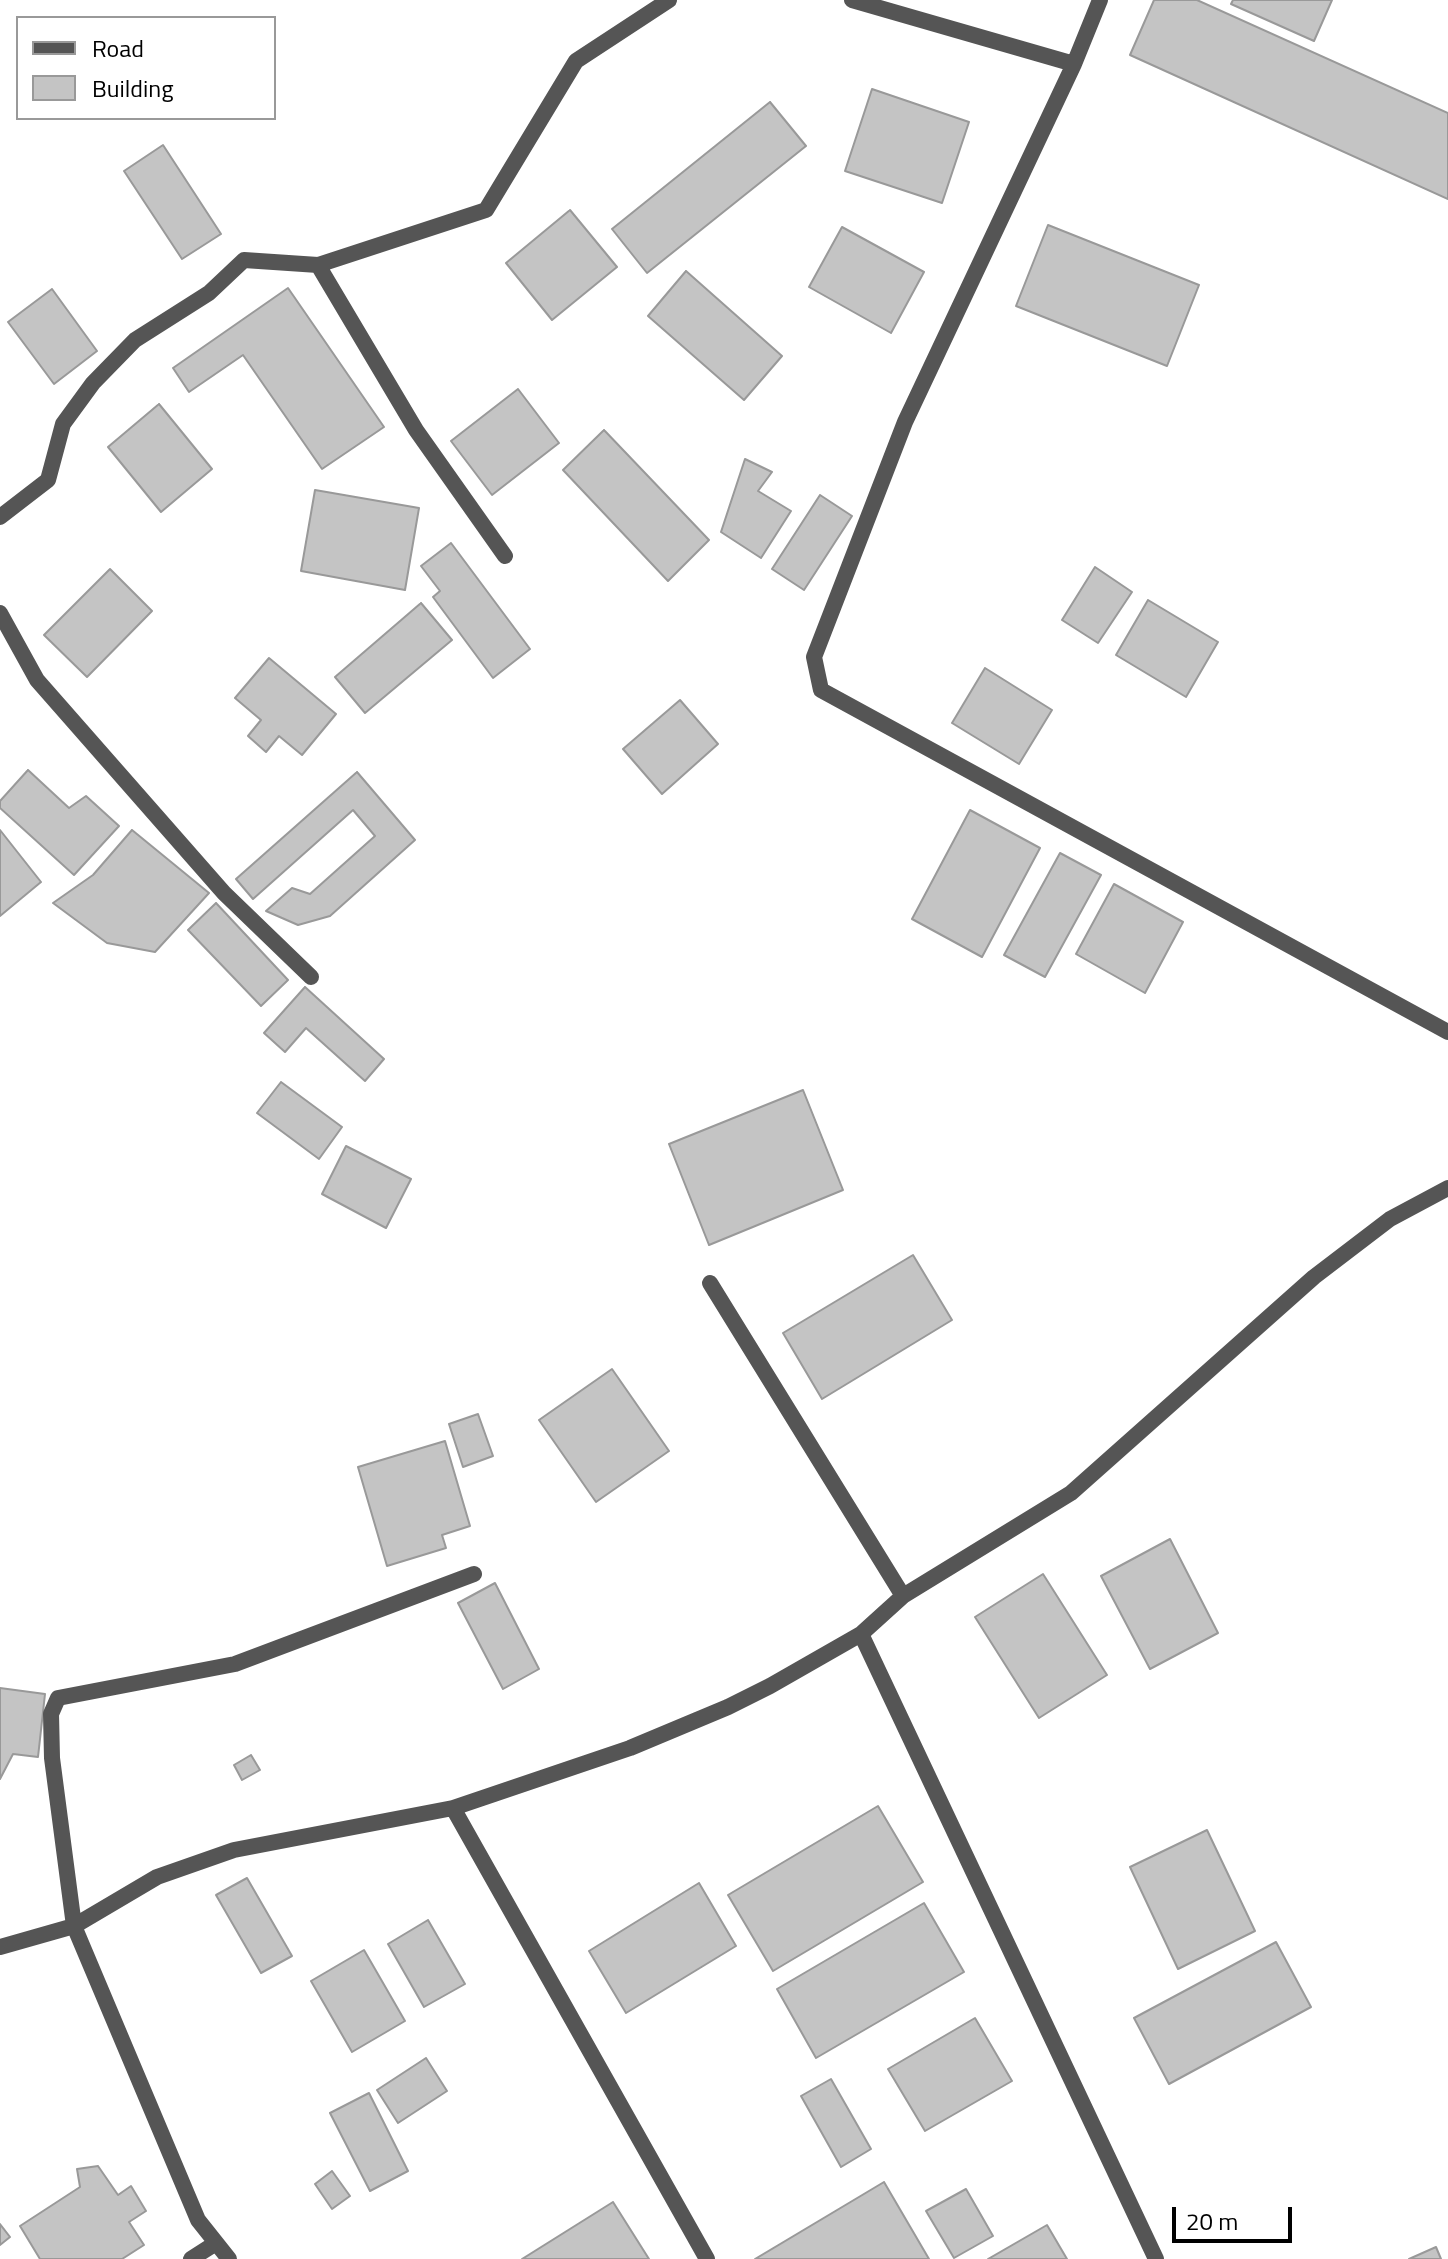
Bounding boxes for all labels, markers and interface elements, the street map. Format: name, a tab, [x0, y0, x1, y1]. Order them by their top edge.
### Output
legend	[16, 16, 276, 120]
text: Road	[92, 30, 144, 66]
text: Building	[92, 70, 174, 106]
scale bar	[1176, 2191, 1296, 2241]
text: 20 m	[1186, 2203, 1238, 2239]

